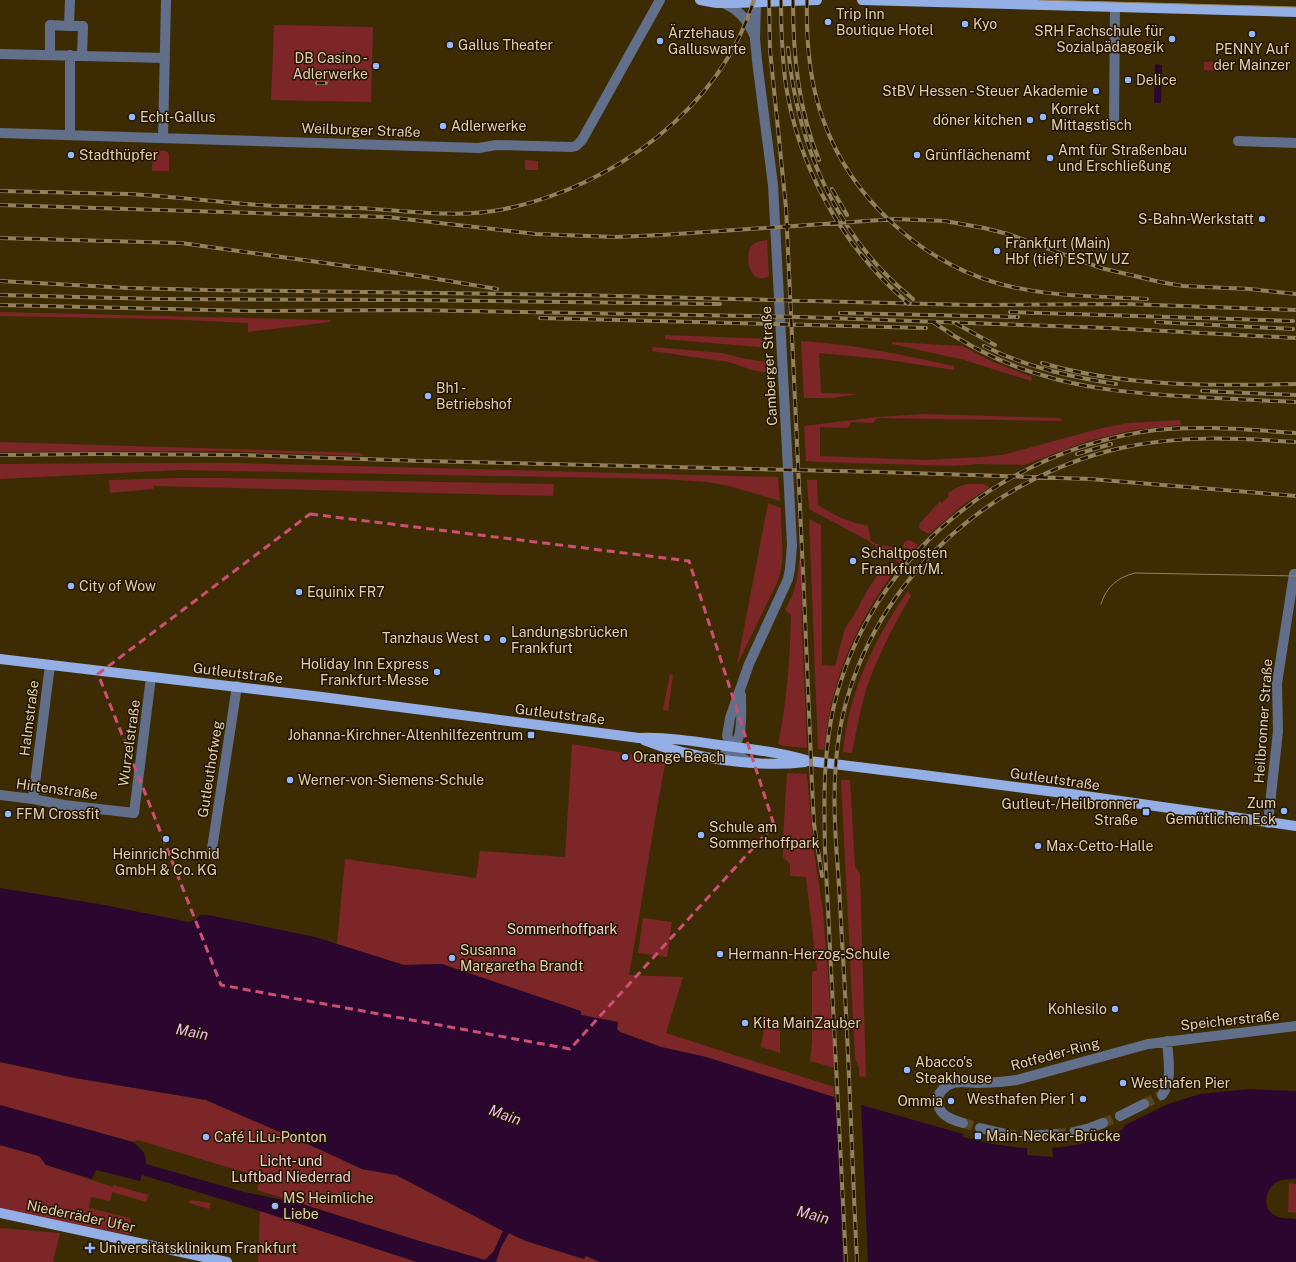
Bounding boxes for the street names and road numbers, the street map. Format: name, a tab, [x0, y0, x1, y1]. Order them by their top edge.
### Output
street label: Weilburger Straße	[301, 120, 421, 140]
street label: Camberger Straße	[758, 306, 780, 426]
street label: Heilbronner Straße	[1251, 658, 1275, 784]
street label: Gutleutstraße	[192, 660, 284, 686]
street label: Halmstraße	[16, 679, 42, 757]
street label: Wurzelstraße	[115, 699, 143, 787]
street label: Gutleutstraße	[514, 701, 606, 727]
street label: Gutleuthofweg	[194, 719, 226, 819]
street label: Gutleutstraße	[1009, 765, 1101, 793]
street label: Hirtenstraße	[15, 775, 99, 803]
street label: Speicherstraße	[1180, 1007, 1280, 1033]
street label: Rotfeder-Ring	[1009, 1034, 1101, 1074]
street label: Niederräder Ufer	[25, 1197, 137, 1235]

